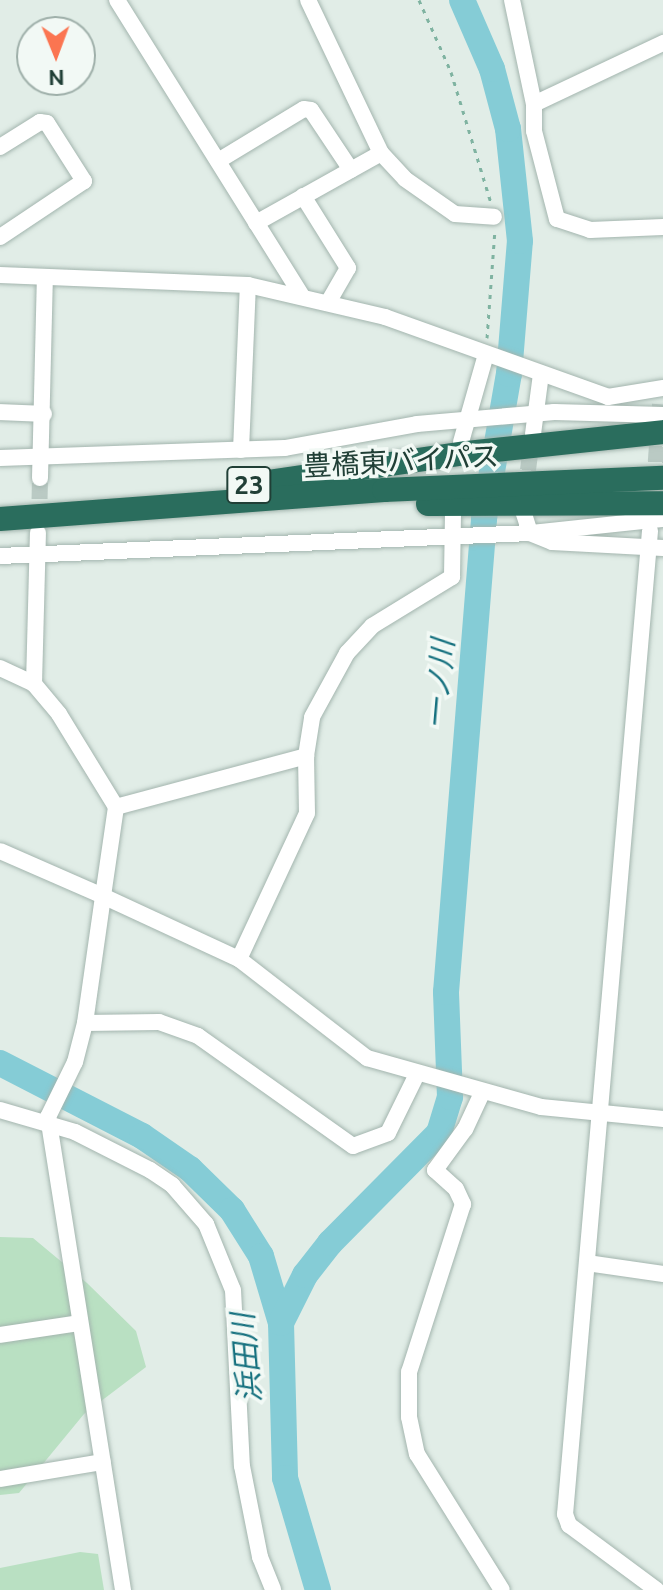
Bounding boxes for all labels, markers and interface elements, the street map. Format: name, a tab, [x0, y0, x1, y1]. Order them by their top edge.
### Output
north arrow	[16, 16, 96, 96]
text: N	[48, 66, 65, 91]
street label: 豊橋東バイパス	[302, 439, 500, 483]
road number: 23	[225, 463, 273, 507]
water label: 一ノ川	[417, 638, 461, 730]
water label: 浜田川	[224, 1312, 268, 1404]

